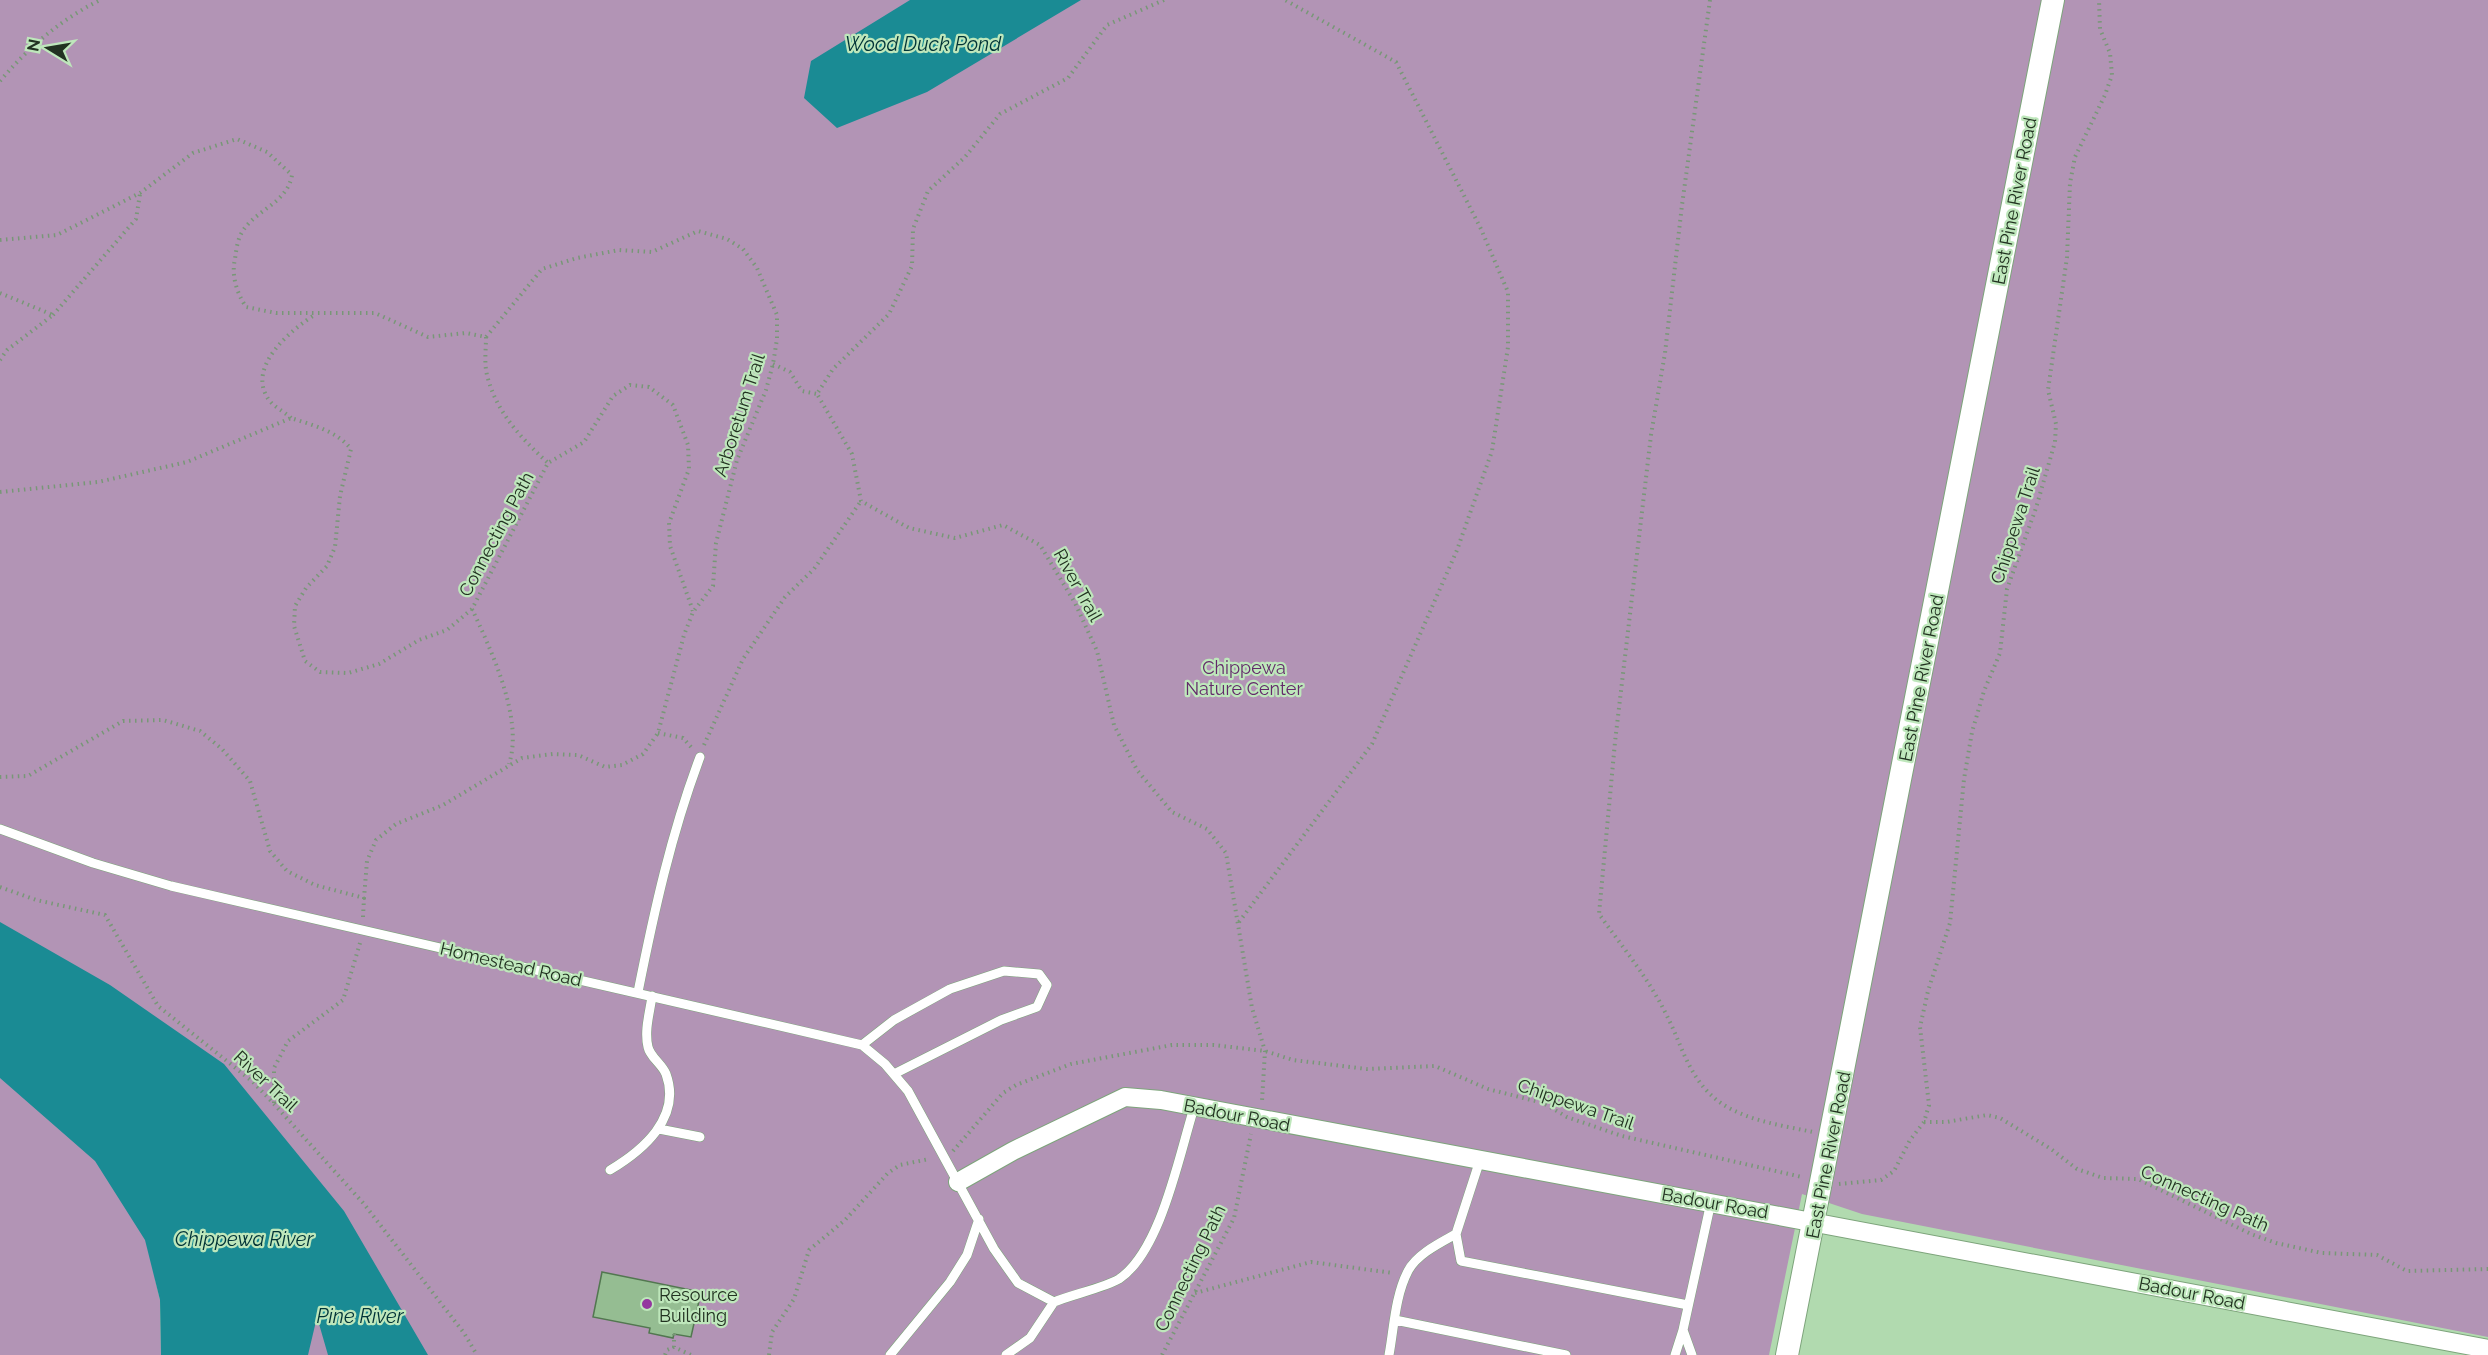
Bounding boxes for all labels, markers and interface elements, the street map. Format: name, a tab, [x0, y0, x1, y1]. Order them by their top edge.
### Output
north arrow	[18, 18, 78, 78]
water label: Wood Duck Pond	[845, 32, 1002, 56]
text: N	[23, 37, 44, 53]
street label: East Pine River Road	[1987, 116, 2041, 286]
street label: Arboretum Trail	[709, 351, 769, 479]
street label: Chippewa Trail	[1986, 464, 2044, 586]
street label: Connecting Path	[454, 468, 538, 600]
street label: River Trail	[1050, 545, 1107, 625]
street label: East Pine River Road	[1894, 593, 1948, 763]
park label: Chippewa Nature Center	[1185, 657, 1303, 699]
street label: Homestead Road	[438, 937, 584, 991]
street label: River Trail	[230, 1046, 302, 1116]
street label: East Pine River Road	[1801, 1070, 1855, 1240]
street label: Chippewa Trail	[1515, 1074, 1637, 1134]
street label: Badour Road	[1182, 1094, 1292, 1136]
street label: Connecting Path	[2138, 1160, 2272, 1236]
street label: Badour Road	[1660, 1183, 1770, 1223]
street label: Connecting Path	[1150, 1201, 1230, 1335]
water label: Chippewa River	[175, 1227, 314, 1251]
street label: Badour Road	[2137, 1272, 2247, 1314]
place label: Resource Building	[659, 1284, 738, 1326]
marker: Resource Building	[640, 1297, 654, 1311]
water label: Pine River	[316, 1304, 405, 1328]

